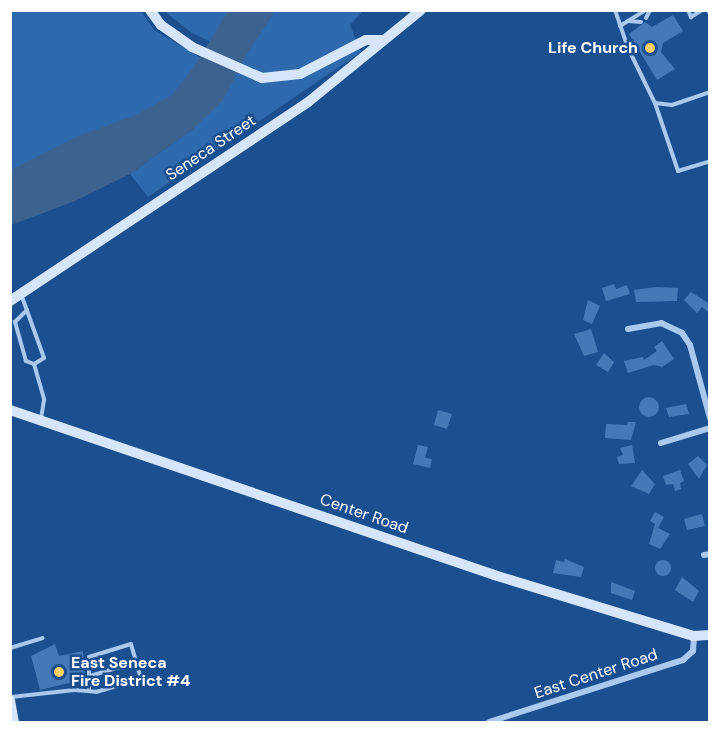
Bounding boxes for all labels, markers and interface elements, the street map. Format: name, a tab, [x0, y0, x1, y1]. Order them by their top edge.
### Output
place label: Life Church	[548, 38, 638, 58]
marker: Life Church	[643, 41, 657, 55]
street label: Seneca Street	[162, 111, 260, 185]
street label: Center Road	[317, 490, 411, 538]
street label: East Center Road	[532, 645, 660, 703]
place label: East Seneca Fire District #4	[71, 653, 190, 691]
marker: East Seneca Fire District #4	[52, 665, 66, 679]

